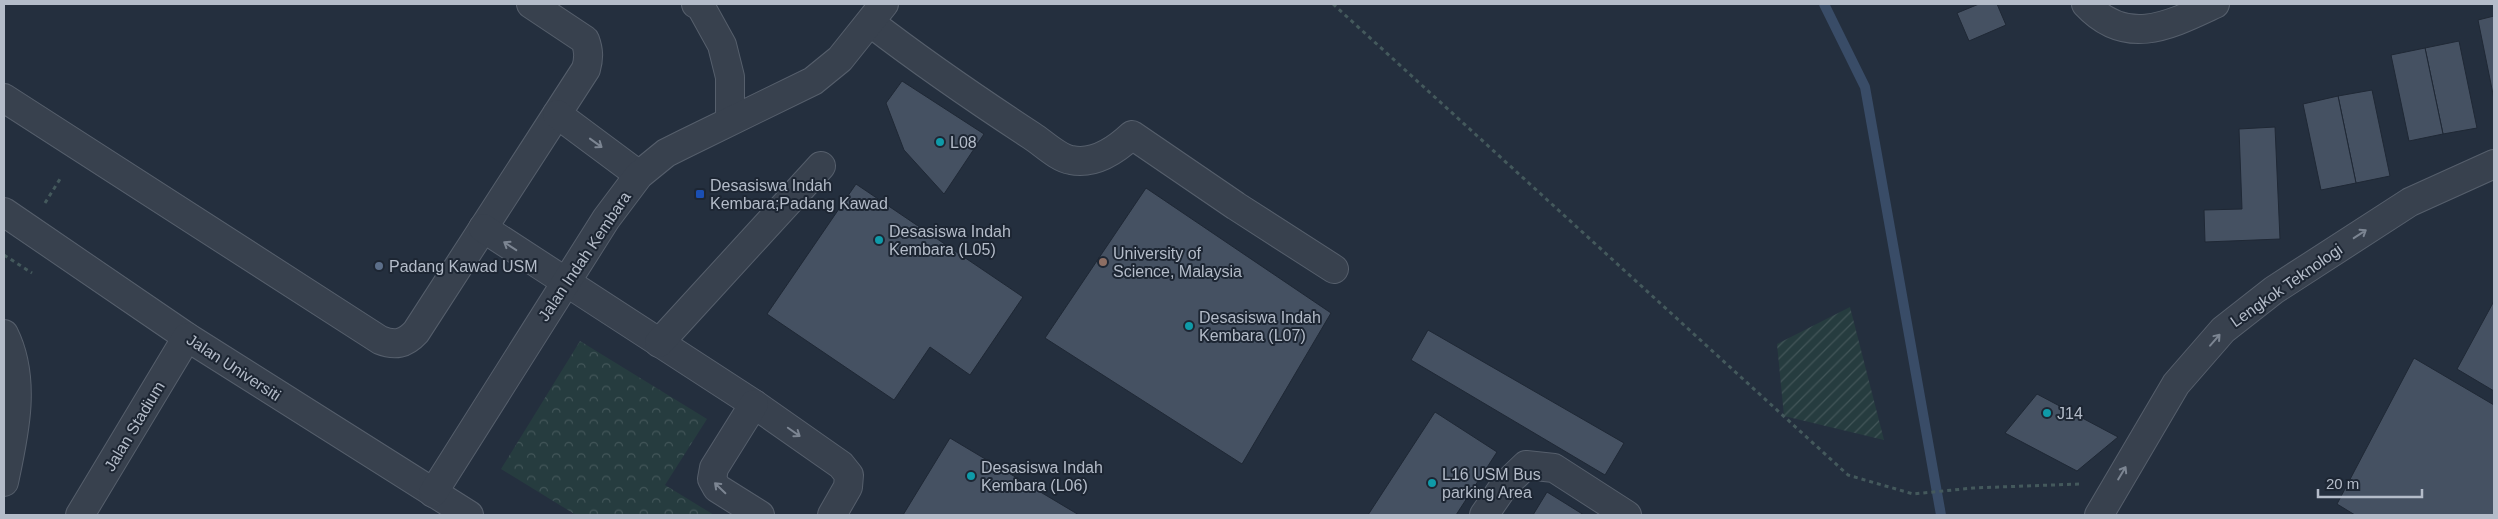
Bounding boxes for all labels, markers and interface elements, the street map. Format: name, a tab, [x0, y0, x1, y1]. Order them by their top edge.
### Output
place label: L08	[950, 134, 977, 151]
marker: L08	[934, 136, 946, 148]
one-way arrow	[589, 138, 603, 148]
place label: Desasiswa Indah Kembara;Padang Kawad	[710, 177, 888, 212]
street label: Jalan Indah Kembara	[535, 188, 634, 324]
marker: Desasiswa Indah Kembara;Padang Kawad	[694, 188, 706, 200]
place label: Desasiswa Indah Kembara (L05)	[889, 223, 1011, 258]
one-way arrow	[2353, 229, 2367, 239]
marker: Desasiswa Indah Kembara (L05)	[873, 234, 885, 246]
one-way arrow	[503, 241, 517, 251]
street label: Lengkok Teknologi	[2227, 241, 2345, 330]
place label: University of Science, Malaysia	[1113, 245, 1242, 280]
marker: University of Science, Malaysia	[1097, 256, 1109, 268]
place label: Padang Kawad USM	[389, 258, 538, 275]
marker: Padang Kawad USM	[373, 260, 385, 272]
place label: Desasiswa Indah Kembara (L07)	[1199, 309, 1321, 344]
marker: Desasiswa Indah Kembara (L07)	[1183, 320, 1195, 332]
street label: Jalan Universiti	[184, 331, 284, 404]
one-way arrow	[2209, 333, 2221, 346]
street label: Jalan Stadium	[101, 378, 168, 474]
place label: J14	[2057, 405, 2083, 422]
marker: J14	[2041, 407, 2053, 419]
one-way arrow	[787, 427, 801, 437]
place label: Desasiswa Indah Kembara (L06)	[981, 459, 1103, 494]
place label: L16 USM Bus parking Area	[1442, 466, 1541, 501]
one-way arrow	[2118, 466, 2128, 480]
scale bar	[2318, 466, 2422, 498]
marker: Desasiswa Indah Kembara (L06)	[965, 470, 977, 482]
text: 20 m	[2326, 475, 2359, 492]
marker: L16 USM Bus parking Area	[1426, 477, 1438, 489]
one-way arrow	[714, 482, 726, 494]

